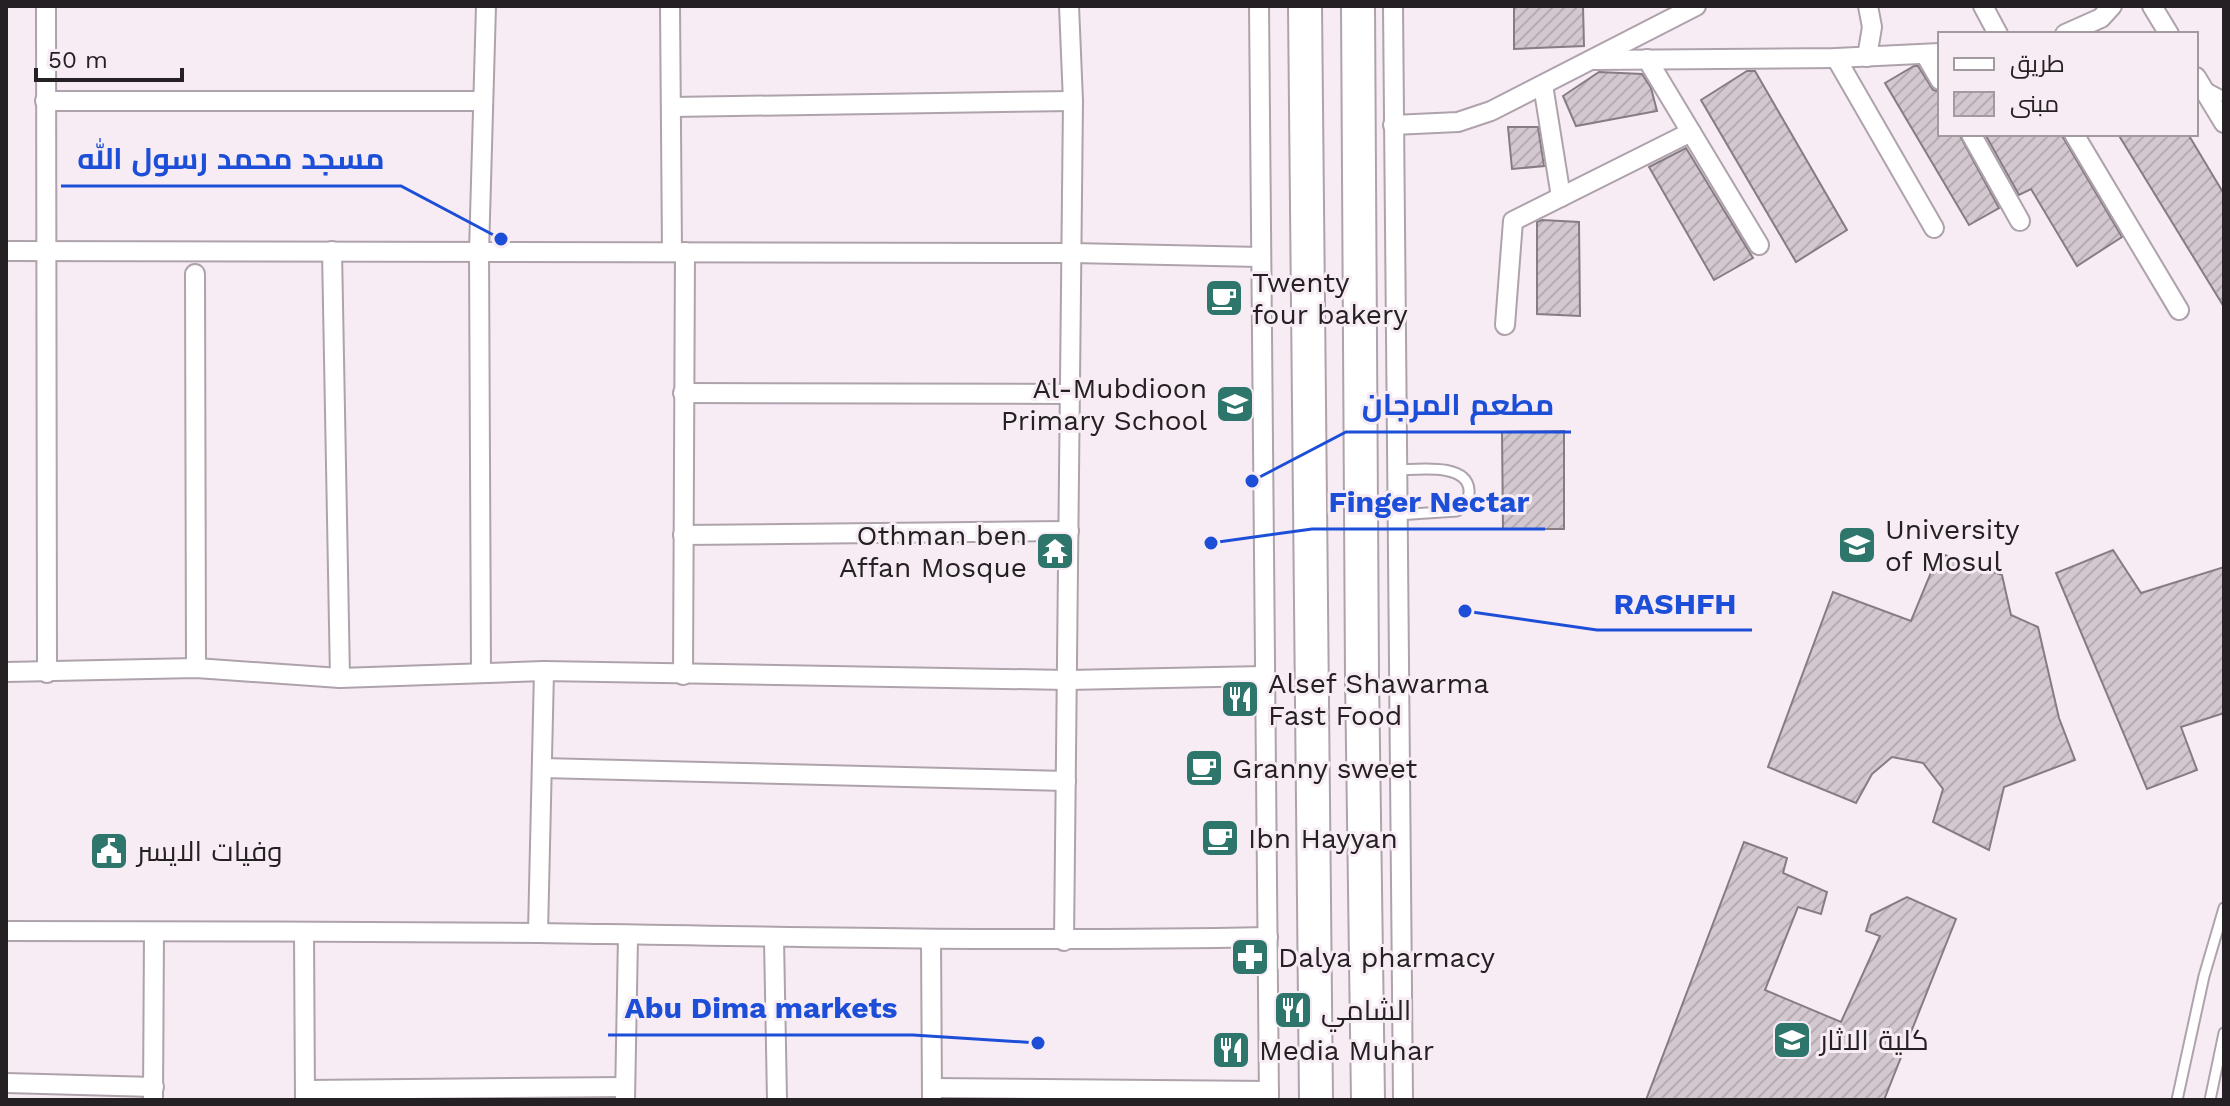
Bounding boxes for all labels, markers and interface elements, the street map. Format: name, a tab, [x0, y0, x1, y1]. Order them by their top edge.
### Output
scale bar	[36, 32, 182, 82]
legend	[1938, 32, 2198, 136]
text: 50 m	[48, 46, 108, 74]
text: طريق	[2010, 50, 2065, 79]
text: مبنى	[2010, 90, 2059, 118]
callout: مسجد محمد رسول الله	[61, 132, 401, 186]
text: مسجد محمد رسول الله	[77, 138, 385, 177]
place label: Twenty four bakery	[1252, 266, 1408, 331]
cafe icon: Twenty four bakery	[1203, 277, 1245, 319]
place label: Al-Mubdioon Primary School	[1001, 372, 1207, 437]
callout: مطعم المرجان	[1346, 378, 1571, 432]
school or university icon: Al-Mubdioon Primary School	[1214, 383, 1256, 425]
text: مطعم المرجان	[1362, 387, 1554, 425]
callout: Finger Nectar	[1312, 475, 1545, 529]
text: Finger Nectar	[1328, 484, 1530, 519]
place label: University of Mosul	[1885, 513, 2020, 578]
place label: Othman ben Affan Mosque	[839, 519, 1027, 584]
school or university icon: University of Mosul	[1836, 524, 1878, 566]
temple icon: Othman ben Affan Mosque	[1034, 530, 1076, 572]
callout: RASHFH	[1597, 576, 1752, 630]
text: RASHFH	[1613, 586, 1737, 621]
place label: Alsef Shawarma Fast Food	[1268, 667, 1489, 732]
restaurant icon: Alsef Shawarma Fast Food	[1219, 678, 1261, 720]
cafe icon: Granny sweet	[1183, 747, 1225, 789]
place label: Granny sweet	[1232, 752, 1417, 785]
cafe icon: Ibn Hayyan	[1199, 817, 1241, 859]
place label: Ibn Hayyan	[1248, 822, 1398, 855]
public building icon: وفيات الايسر	[88, 830, 130, 872]
place label: وفيات الايسر	[135, 835, 282, 868]
pharmacy icon: Dalya pharmacy	[1229, 936, 1271, 978]
place label: Dalya pharmacy	[1278, 941, 1496, 974]
callout: Abu Dima markets	[608, 981, 913, 1035]
restaurant icon: الشامي	[1272, 989, 1314, 1031]
text: Abu Dima markets	[624, 990, 898, 1025]
place label: الشامي	[1321, 994, 1411, 1032]
school or university icon: كلية الاثار	[1771, 1019, 1813, 1061]
place label: كلية الاثار	[1818, 1024, 1929, 1057]
restaurant icon: Media Muhar	[1210, 1029, 1252, 1071]
place label: Media Muhar	[1259, 1034, 1434, 1067]

